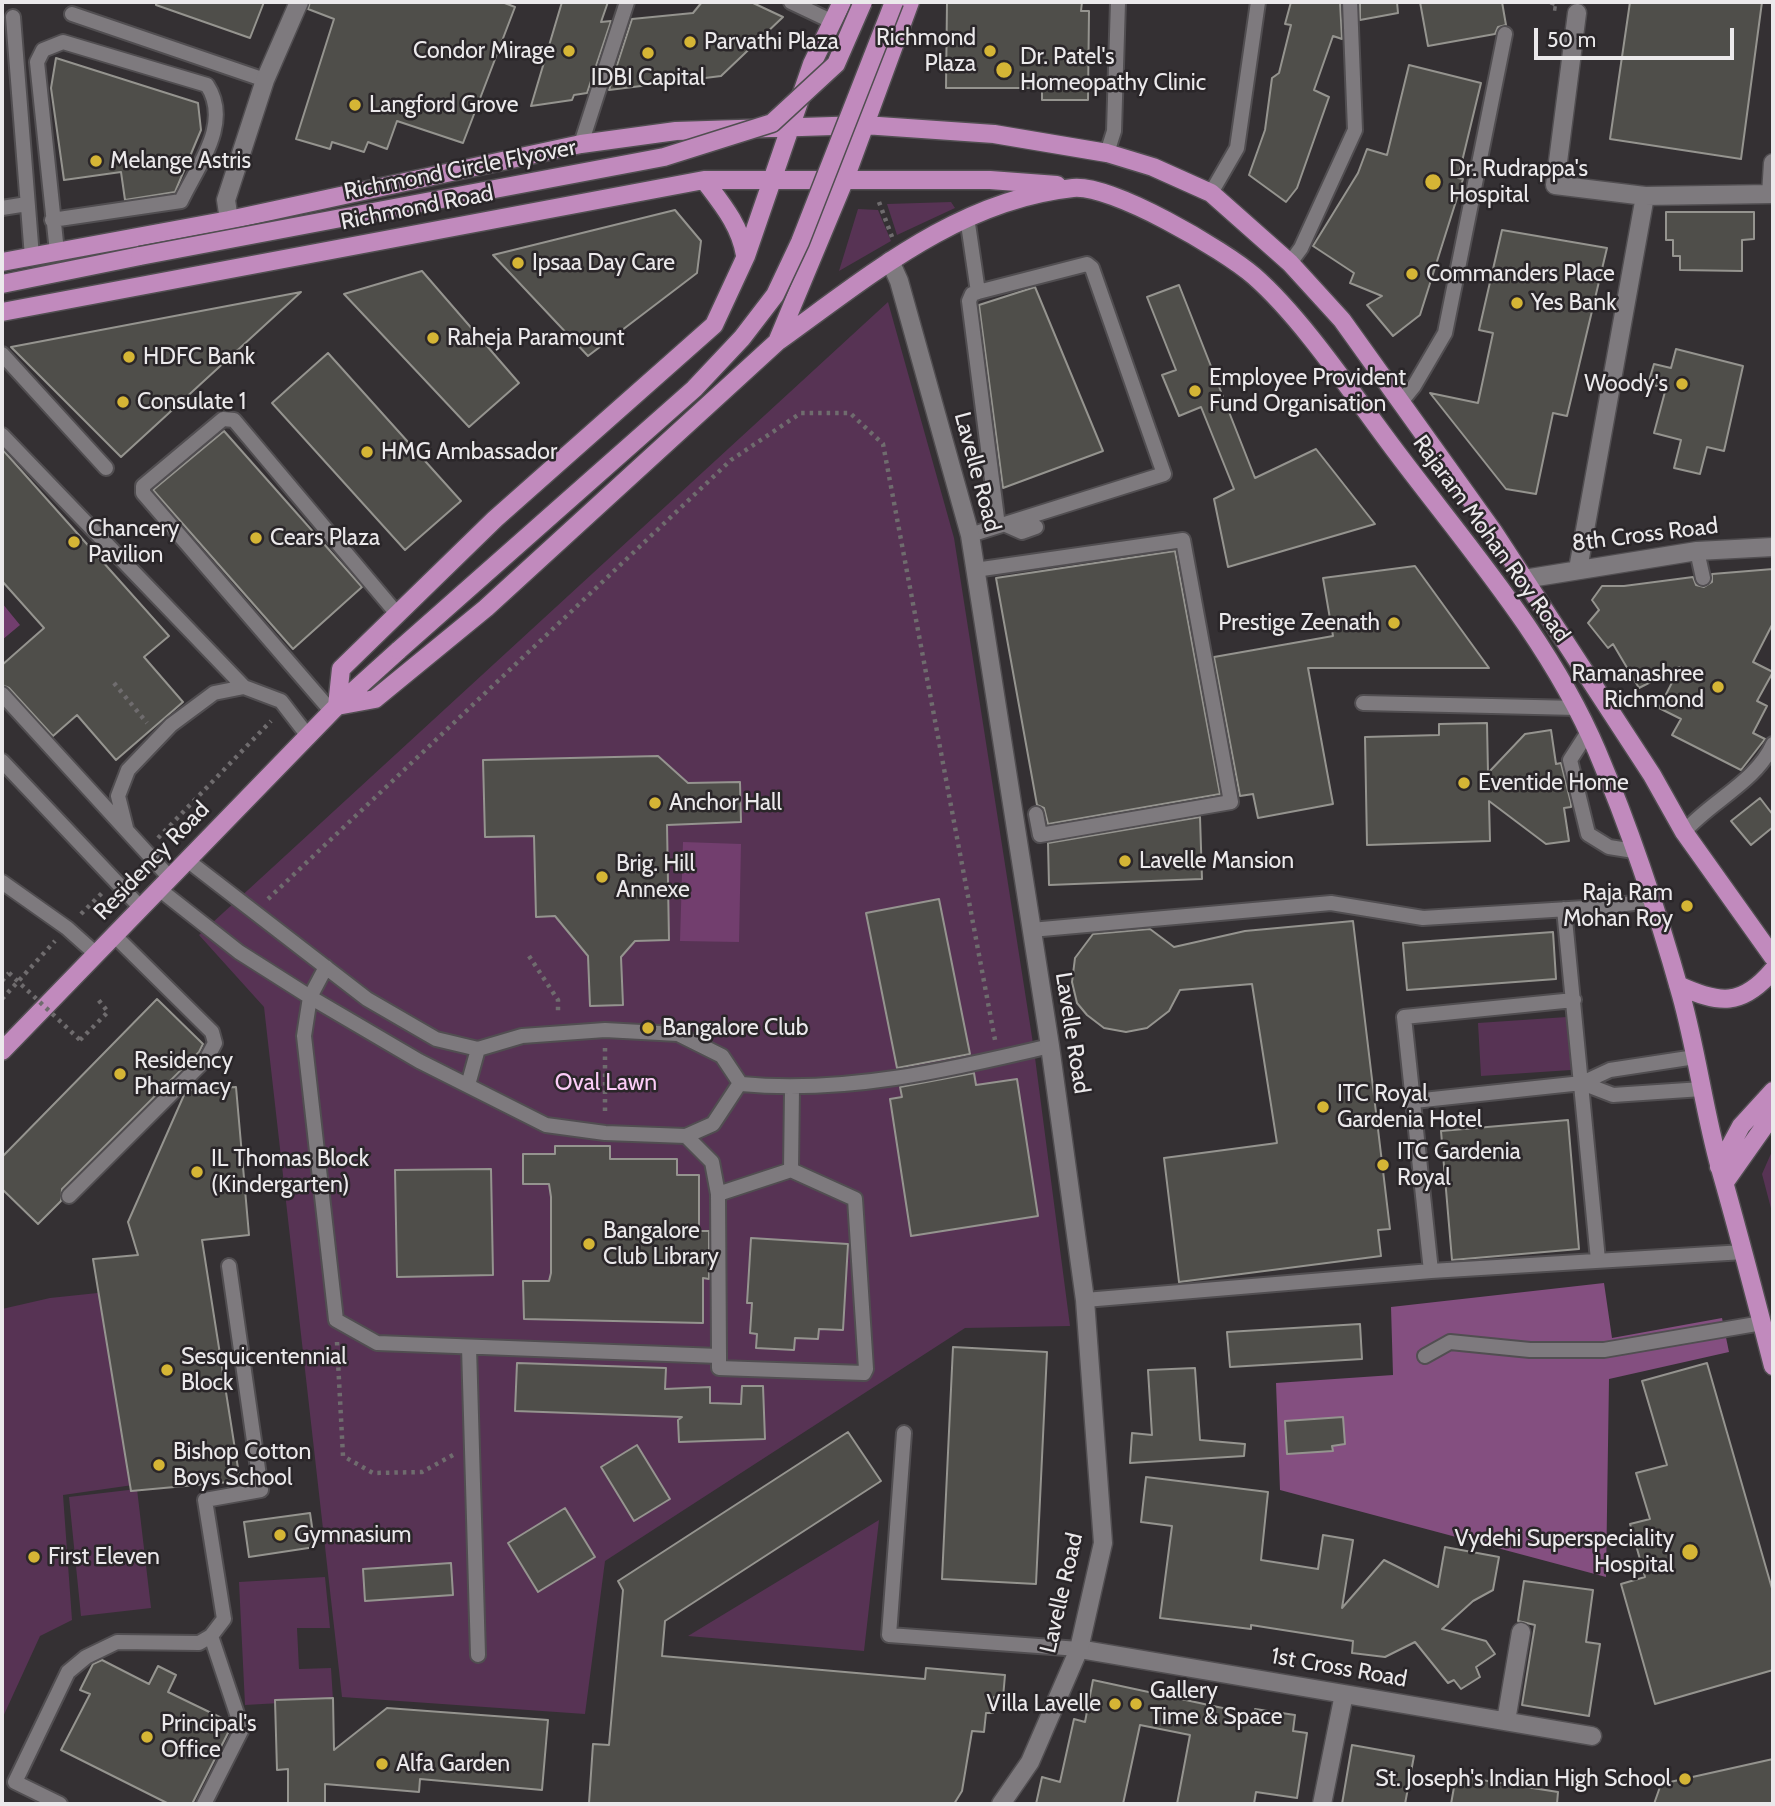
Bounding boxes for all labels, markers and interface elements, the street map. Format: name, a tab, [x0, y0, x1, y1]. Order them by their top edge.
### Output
scale bar	[1537, 14, 1736, 58]
place label: Richmond Plaza	[876, 24, 976, 78]
text: 50 m	[1547, 27, 1596, 52]
place label: Parvathi Plaza	[704, 28, 839, 56]
marker: Parvathi Plaza	[682, 34, 698, 50]
place label: Condor Mirage	[413, 37, 555, 65]
marker: Condor Mirage	[561, 43, 577, 59]
marker: Richmond Plaza	[982, 43, 998, 59]
place label: Dr. Patel's Homeopathy Clinic	[1020, 43, 1206, 97]
marker: IDBI Capital	[640, 45, 656, 61]
marker: Dr. Patel's Homeopathy Clinic	[994, 60, 1014, 80]
place label: IDBI Capital	[591, 64, 705, 92]
place label: Langford Grove	[369, 91, 518, 119]
marker: Langford Grove	[347, 97, 363, 113]
street label: Richmond Circle Flyover	[342, 134, 578, 206]
place label: Melange Astris	[110, 147, 251, 175]
marker: Melange Astris	[88, 153, 104, 169]
place label: Dr. Rudrappa's Hospital	[1449, 155, 1588, 209]
marker: Dr. Rudrappa's Hospital	[1423, 172, 1443, 192]
street label: Richmond Road	[338, 180, 496, 236]
place label: Ipsaa Day Care	[532, 249, 675, 277]
marker: Ipsaa Day Care	[510, 255, 526, 271]
place label: Commanders Place	[1426, 260, 1615, 288]
marker: Commanders Place	[1404, 266, 1420, 282]
place label: Yes Bank	[1531, 289, 1616, 317]
marker: Yes Bank	[1509, 295, 1525, 311]
place label: Raheja Paramount	[447, 324, 624, 352]
marker: Raheja Paramount	[425, 330, 441, 346]
place label: HDFC Bank	[143, 343, 255, 371]
marker: HDFC Bank	[121, 349, 137, 365]
place label: Employee Provident Fund Organisation	[1209, 364, 1406, 418]
place label: Woody's	[1584, 370, 1668, 398]
marker: Woody's	[1674, 376, 1690, 392]
marker: Employee Provident Fund Organisation	[1187, 383, 1203, 399]
place label: Consulate 1	[137, 388, 246, 416]
marker: Consulate 1	[115, 394, 131, 410]
street label: Lavelle Road	[948, 409, 1006, 535]
street label: Rajaram Mohan Roy Road	[1407, 430, 1575, 648]
place label: HMG Ambassador	[381, 438, 557, 466]
marker: HMG Ambassador	[359, 444, 375, 460]
street label: 8th Cross Road	[1570, 512, 1720, 558]
place label: Chancery Pavilion	[88, 515, 179, 569]
place label: Cears Plaza	[270, 524, 380, 552]
marker: Cears Plaza	[248, 530, 264, 546]
marker: Chancery Pavilion	[66, 534, 82, 550]
place label: Prestige Zeenath	[1218, 609, 1380, 637]
marker: Prestige Zeenath	[1386, 615, 1402, 631]
place label: Ramanashree Richmond	[1572, 660, 1704, 714]
marker: Ramanashree Richmond	[1710, 679, 1726, 695]
place label: Eventide Home	[1478, 769, 1629, 797]
marker: Eventide Home	[1456, 775, 1472, 791]
place label: Anchor Hall	[669, 789, 782, 817]
marker: Anchor Hall	[647, 795, 663, 811]
street label: Residency Road	[89, 796, 215, 926]
place label: Lavelle Mansion	[1139, 847, 1294, 875]
place label: Brig. Hill Annexe	[616, 850, 695, 904]
marker: Lavelle Mansion	[1117, 853, 1133, 869]
marker: Brig. Hill Annexe	[594, 869, 610, 885]
place label: Raja Ram Mohan Roy	[1563, 879, 1673, 933]
marker: Raja Ram Mohan Roy	[1679, 898, 1695, 914]
street label: Lavelle Road	[1049, 970, 1095, 1096]
place label: Bangalore Club	[662, 1014, 808, 1042]
marker: Bangalore Club	[640, 1020, 656, 1036]
place label: Residency Pharmacy	[134, 1047, 233, 1101]
marker: Residency Pharmacy	[112, 1066, 128, 1082]
park label: Oval Lawn	[555, 1069, 657, 1097]
place label: ITC Royal Gardenia Hotel	[1337, 1080, 1482, 1134]
marker: ITC Royal Gardenia Hotel	[1315, 1099, 1331, 1115]
place label: ITC Gardenia Royal	[1397, 1138, 1521, 1192]
place label: IL Thomas Block (Kindergarten)	[211, 1145, 369, 1199]
marker: ITC Gardenia Royal	[1375, 1157, 1391, 1173]
marker: IL Thomas Block (Kindergarten)	[189, 1164, 205, 1180]
place label: Bangalore Club Library	[603, 1217, 719, 1271]
marker: Bangalore Club Library	[581, 1236, 597, 1252]
place label: Sesquicentennial Block	[181, 1343, 347, 1397]
marker: Sesquicentennial Block	[159, 1362, 175, 1378]
place label: Bishop Cotton Boys School	[173, 1438, 311, 1492]
marker: Bishop Cotton Boys School	[151, 1457, 167, 1473]
place label: Gymnasium	[294, 1521, 411, 1549]
place label: Vydehi Superspeciality Hospital	[1454, 1525, 1674, 1579]
marker: Gymnasium	[272, 1527, 288, 1543]
street label: Lavelle Road	[1035, 1530, 1089, 1656]
marker: Vydehi Superspeciality Hospital	[1680, 1542, 1700, 1562]
place label: First Eleven	[48, 1543, 160, 1571]
marker: First Eleven	[26, 1549, 42, 1565]
street label: 1st Cross Road	[1269, 1642, 1409, 1694]
place label: Gallery Time & Space	[1150, 1677, 1282, 1731]
place label: Villa Lavelle	[986, 1690, 1101, 1718]
marker: Villa Lavelle	[1107, 1696, 1123, 1712]
marker: Gallery Time & Space	[1128, 1696, 1144, 1712]
place label: Principal's Office	[161, 1710, 257, 1764]
marker: Principal's Office	[139, 1729, 155, 1745]
place label: Alfa Garden	[396, 1750, 510, 1778]
marker: Alfa Garden	[374, 1756, 390, 1772]
place label: St. Joseph's Indian High School	[1375, 1765, 1671, 1793]
marker: St. Joseph's Indian High School	[1677, 1771, 1693, 1787]

